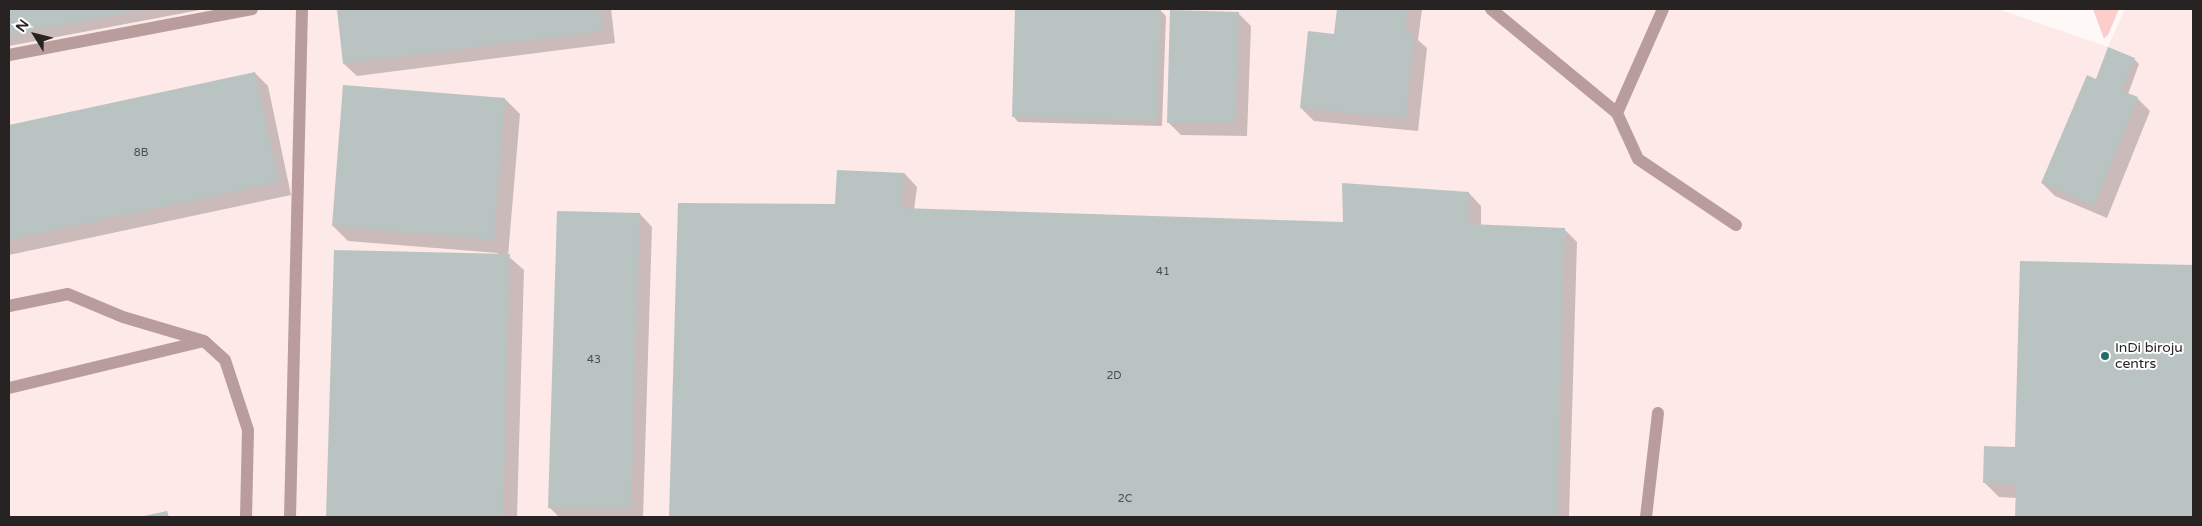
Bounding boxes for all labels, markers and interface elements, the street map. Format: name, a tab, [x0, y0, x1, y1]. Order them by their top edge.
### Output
north arrow	[10, 10, 60, 60]
text: N	[12, 16, 33, 35]
house number: 8B	[134, 146, 148, 160]
house number: 41	[1156, 265, 1170, 279]
place label: InDi biroju centrs	[2115, 340, 2183, 372]
marker: InDi biroju centrs	[2099, 350, 2111, 362]
house number: 43	[587, 353, 601, 367]
house number: 2D	[1106, 369, 1122, 383]
house number: 2C	[1118, 492, 1132, 506]

